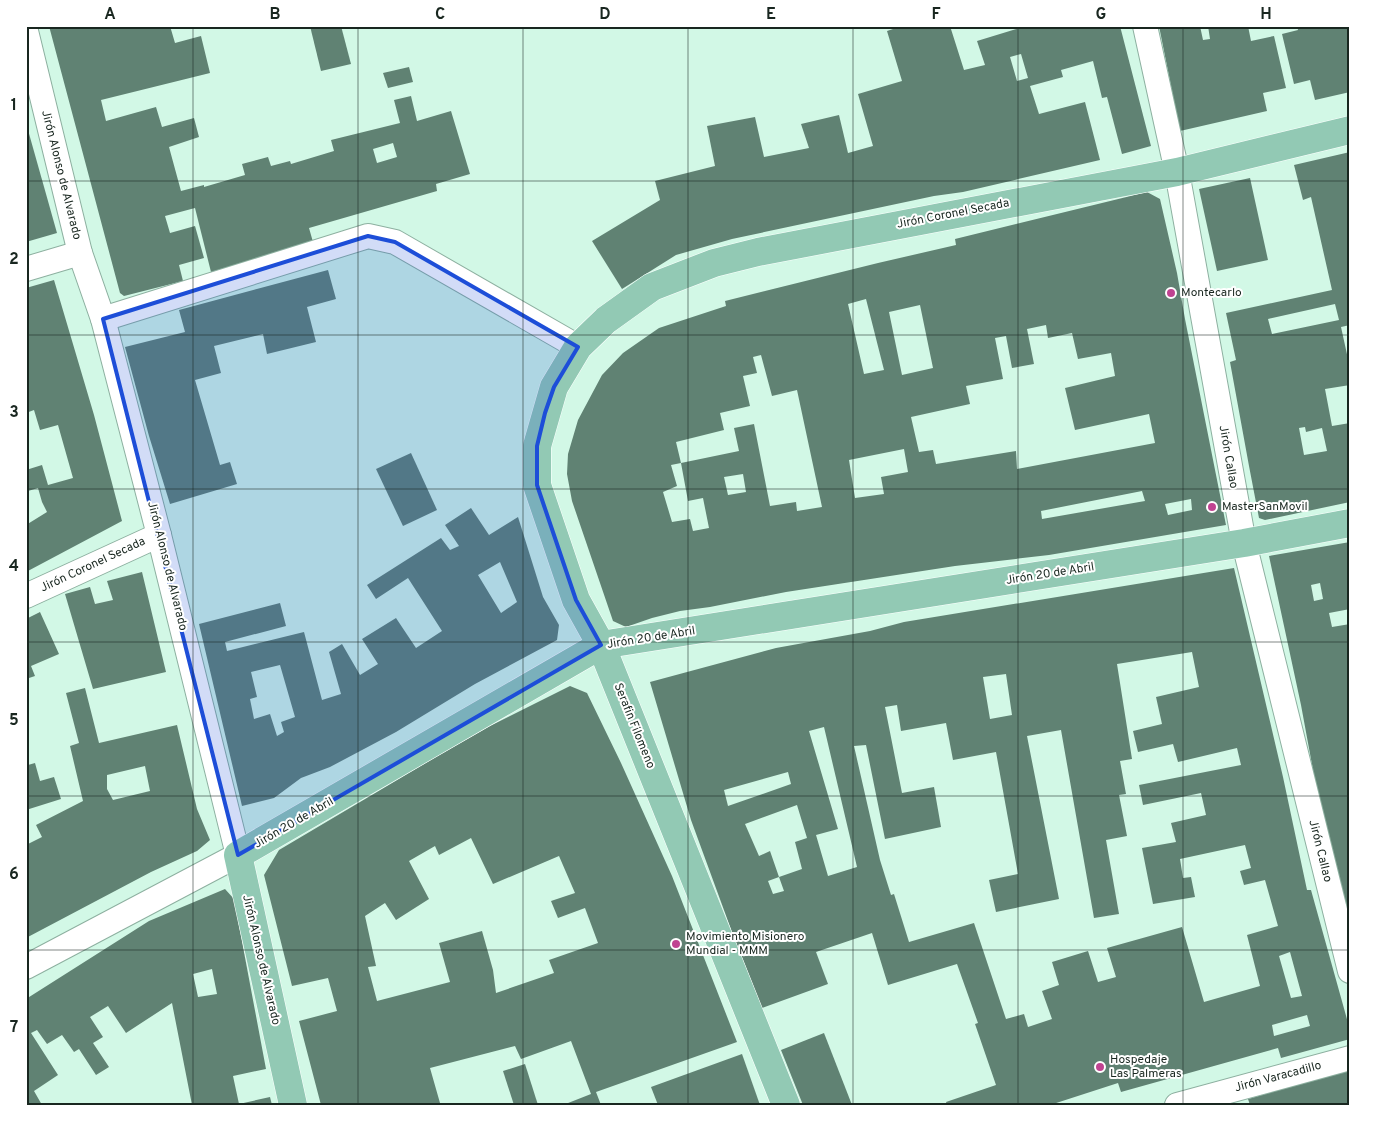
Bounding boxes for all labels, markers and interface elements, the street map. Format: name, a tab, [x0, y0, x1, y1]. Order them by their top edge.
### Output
text: A	[104, 5, 116, 25]
text: B	[269, 5, 281, 25]
text: C	[435, 5, 445, 25]
text: D	[599, 5, 611, 25]
text: E	[766, 5, 776, 25]
text: F	[931, 5, 941, 25]
text: G	[1096, 5, 1106, 25]
text: H	[1260, 5, 1272, 25]
text: 1	[11, 96, 17, 116]
street label: Jirón Alonso de Alvarado	[37, 109, 85, 242]
street label: Jirón Coronel Secada	[895, 195, 1011, 233]
text: 2	[9, 250, 19, 270]
place label: Montecarlo	[1181, 285, 1242, 301]
marker: Montecarlo	[1165, 287, 1177, 299]
text: 3	[9, 403, 19, 423]
street label: Jirón Callao	[1215, 424, 1241, 490]
place label: MasterSanMovil	[1222, 499, 1308, 515]
street label: Jirón Alonso de Alvarado	[143, 500, 191, 633]
marker: MasterSanMovil	[1206, 501, 1218, 513]
street label: Jirón Coronel Secada	[38, 534, 148, 596]
text: 4	[9, 557, 19, 577]
street label: Jirón 20 de Abril	[1005, 559, 1095, 589]
street label: Jirón 20 de Abril	[606, 623, 696, 653]
street label: Serafin Filomeno	[610, 681, 659, 771]
text: 5	[9, 711, 19, 731]
street label: Jirón 20 de Abril	[251, 794, 337, 852]
street label: Jirón Callao	[1305, 818, 1336, 884]
text: 6	[9, 865, 19, 885]
street label: Jirón Alonso de Alvarado	[238, 893, 284, 1027]
place label: Movimiento Misionero Mundial - MMM	[686, 929, 805, 959]
marker: Movimiento Misionero Mundial - MMM	[670, 938, 682, 950]
text: 7	[10, 1018, 18, 1038]
place label: Hospedaje Las Palmeras	[1110, 1052, 1182, 1082]
street label: Jirón Varacadillo	[1233, 1058, 1323, 1096]
marker: Hospedaje Las Palmeras	[1094, 1061, 1106, 1073]

